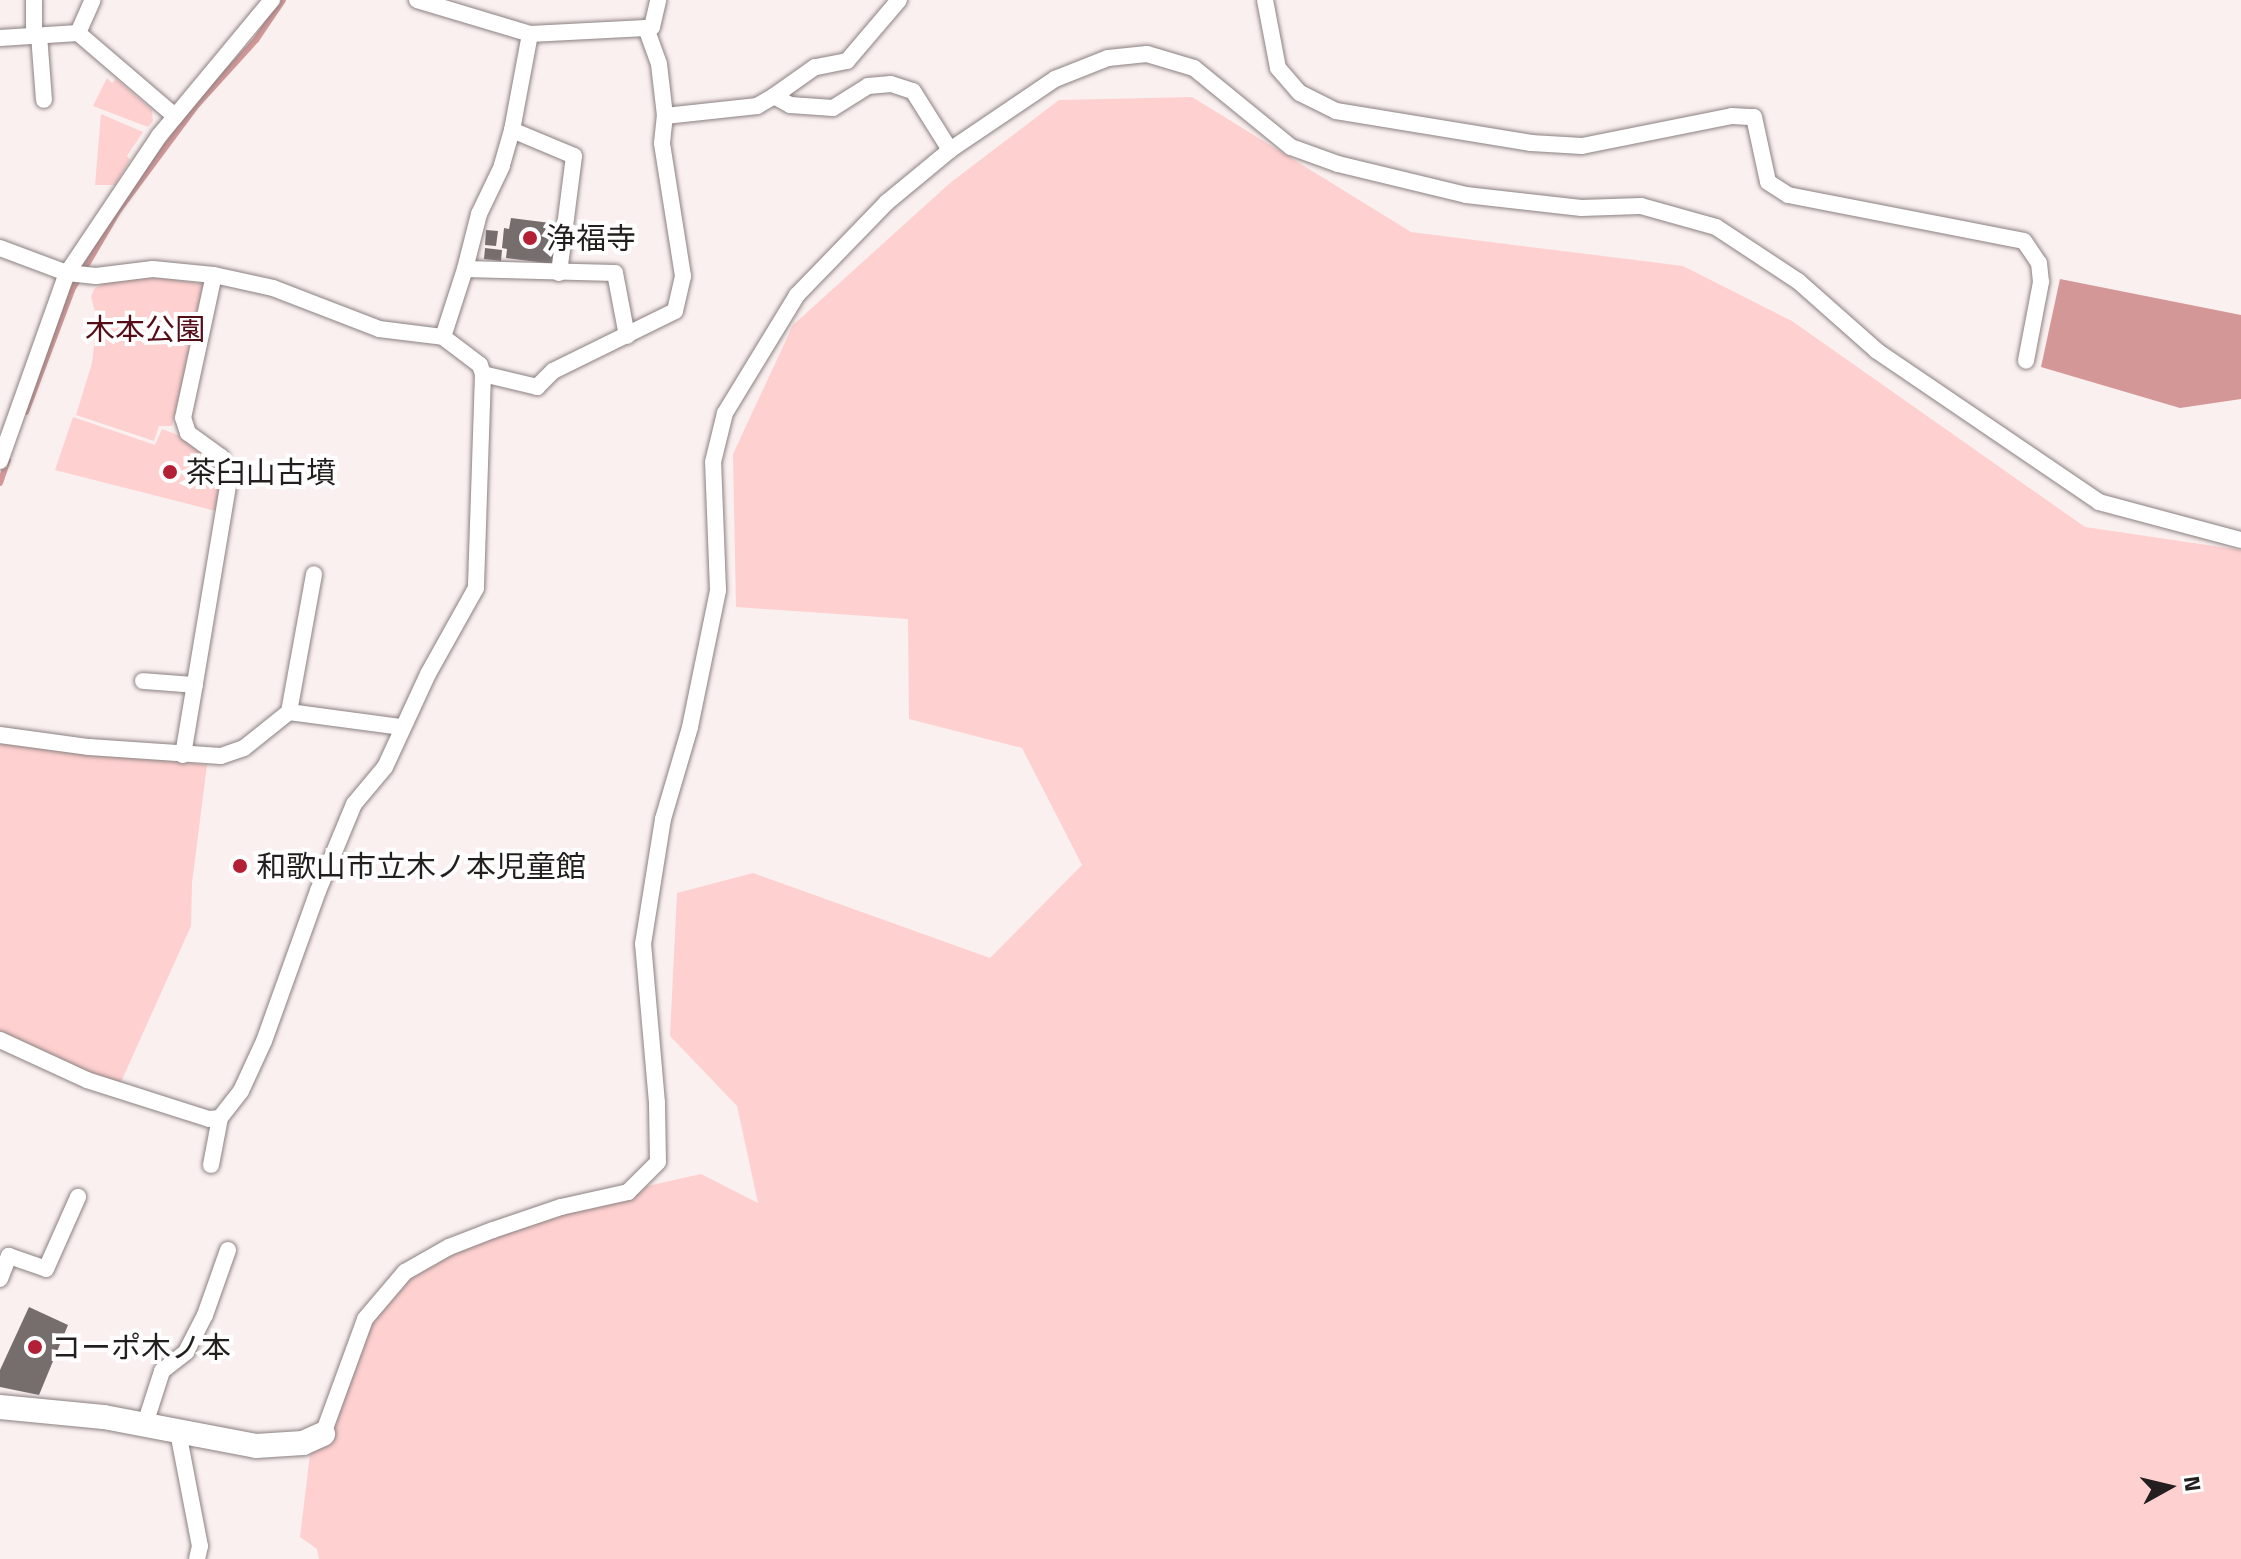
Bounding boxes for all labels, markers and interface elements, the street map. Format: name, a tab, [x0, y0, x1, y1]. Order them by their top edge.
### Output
place label: 浄福寺	[546, 220, 636, 256]
marker: 浄福寺	[521, 229, 539, 247]
park label: 木本公園	[85, 311, 205, 347]
place label: 茶臼山古墳	[186, 454, 336, 490]
marker: 茶臼山古墳	[161, 463, 179, 481]
place label: 和歌山市立木ノ本児童館	[256, 848, 586, 884]
marker: 和歌山市立木ノ本児童館	[231, 857, 249, 875]
place label: コーポ木ノ本	[51, 1329, 231, 1365]
marker: コーポ木ノ本	[26, 1338, 44, 1356]
north arrow	[2129, 1447, 2209, 1527]
text: N	[2175, 1474, 2211, 1494]

